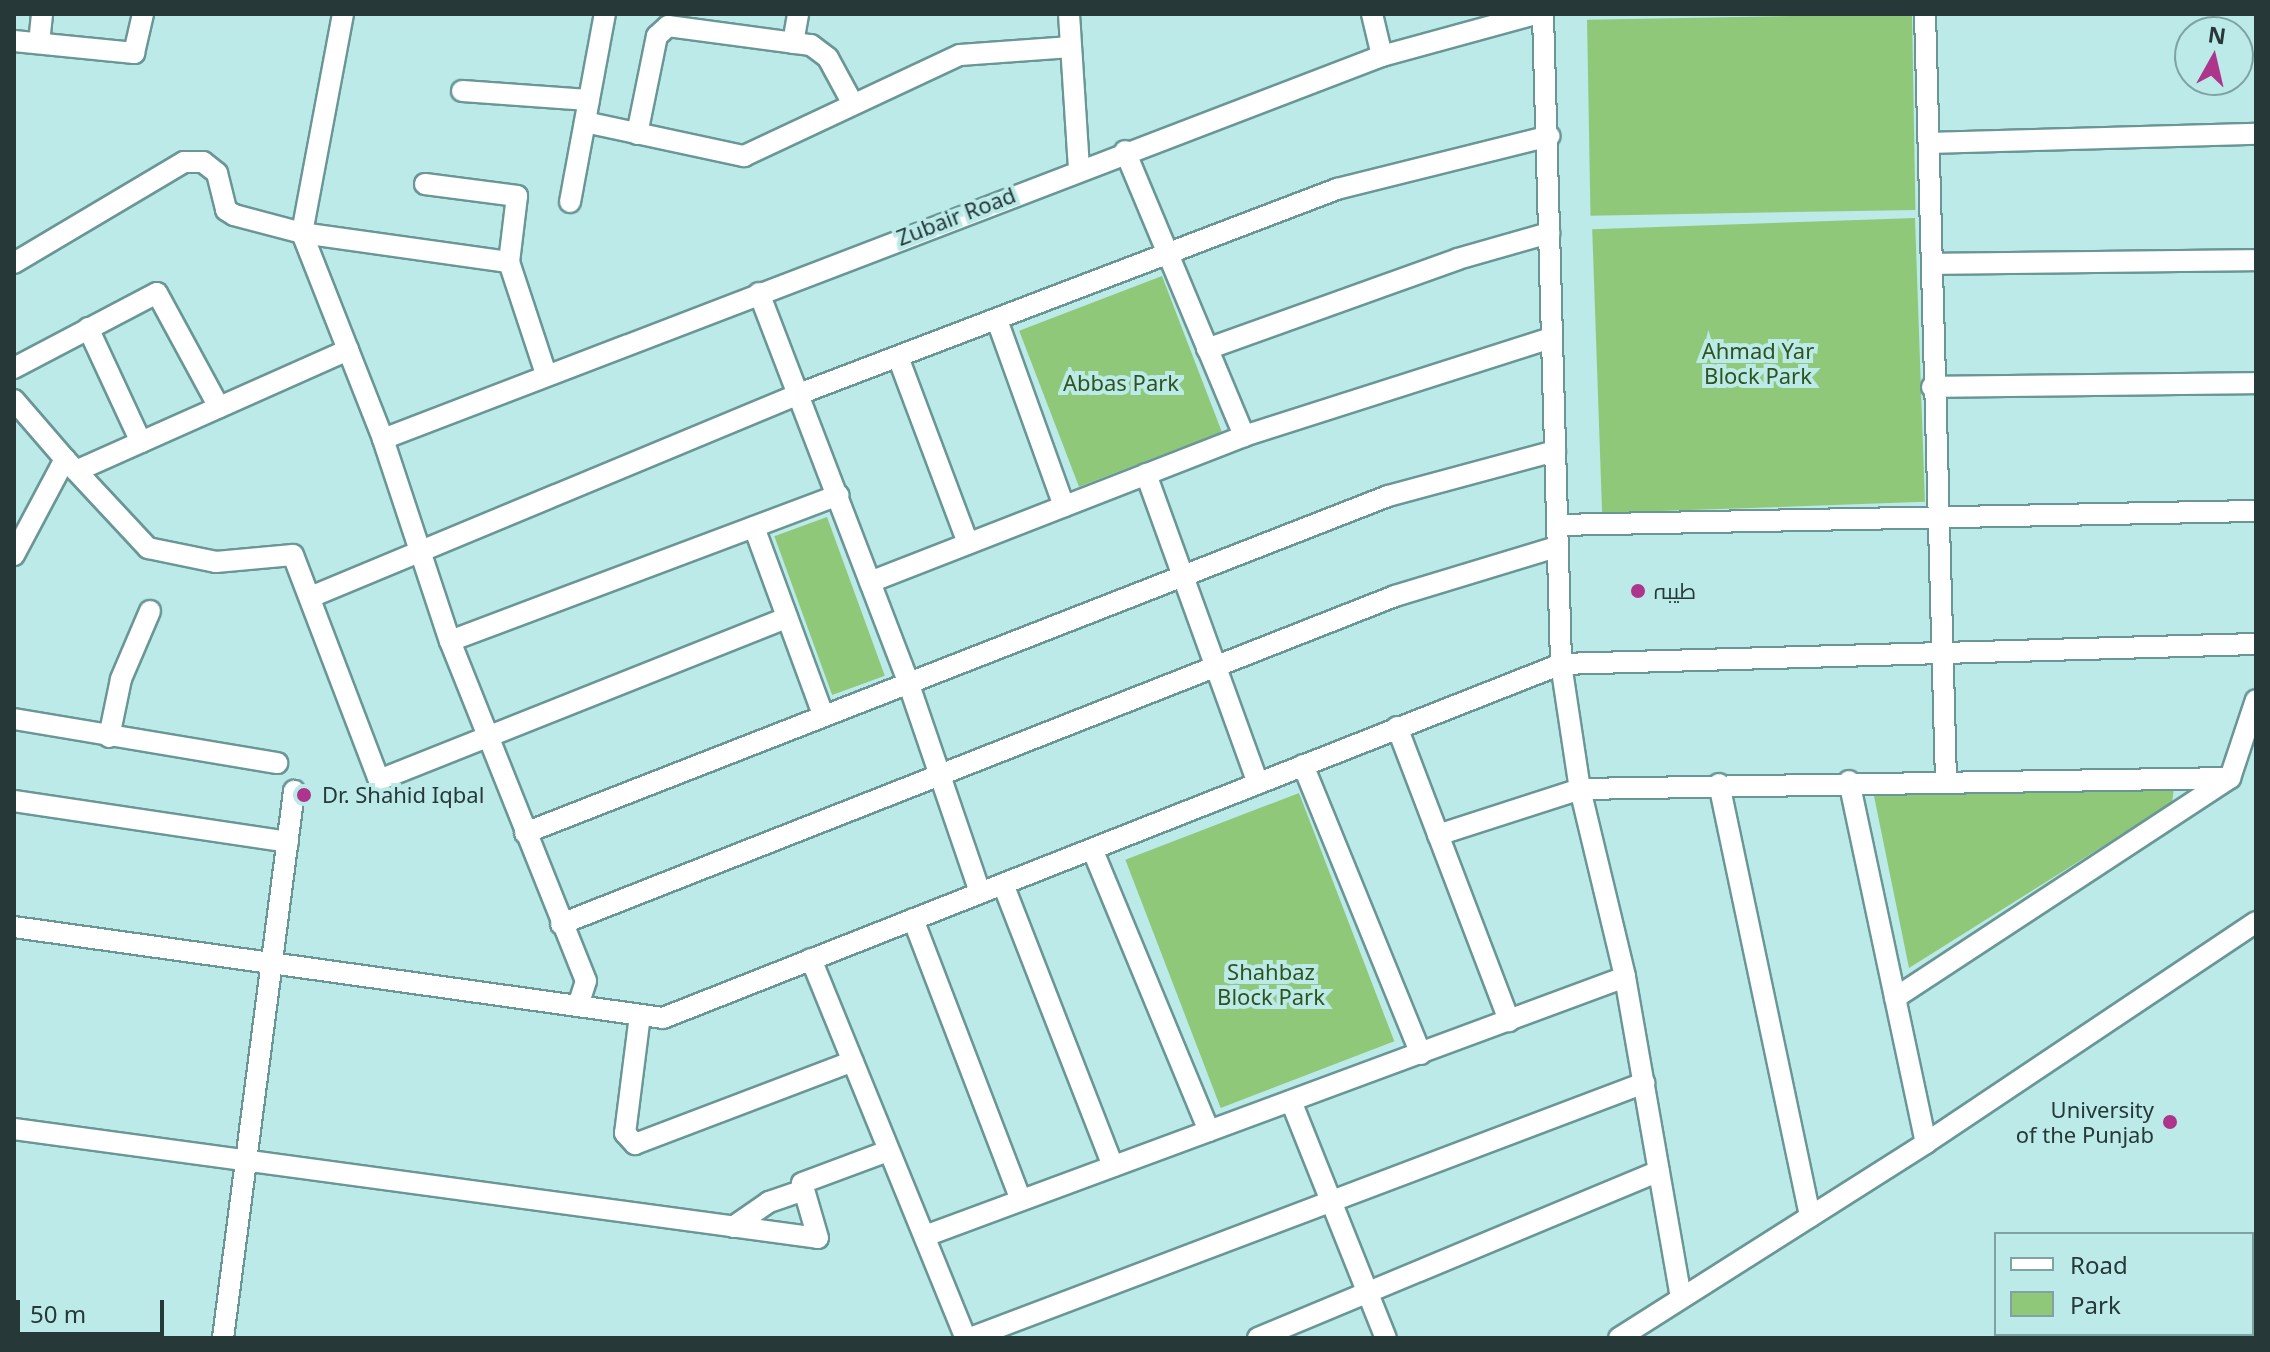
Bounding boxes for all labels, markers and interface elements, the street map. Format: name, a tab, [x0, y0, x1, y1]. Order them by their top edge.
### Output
north arrow	[2174, 16, 2254, 96]
text: N	[2206, 18, 2228, 50]
street label: Zubair Road	[893, 181, 1019, 251]
park label: Ahmad Yar Block Park	[1702, 337, 1814, 388]
park label: Abbas Park	[1063, 370, 1179, 396]
place label: طیبہ	[1654, 578, 1696, 604]
marker: طیبہ	[1629, 582, 1647, 600]
place label: Dr. Shahid Iqbal	[322, 782, 484, 808]
marker: Dr. Shahid Iqbal	[293, 784, 315, 806]
park label: Shahbaz Block Park	[1217, 958, 1325, 1010]
place label: University of the Punjab	[2016, 1096, 2154, 1148]
marker: University of the Punjab	[2161, 1113, 2179, 1131]
legend	[1994, 1232, 2254, 1336]
text: Road	[2070, 1248, 2128, 1281]
scale bar	[20, 1284, 168, 1334]
text: Park	[2070, 1288, 2121, 1321]
text: 50 m	[30, 1297, 86, 1330]

